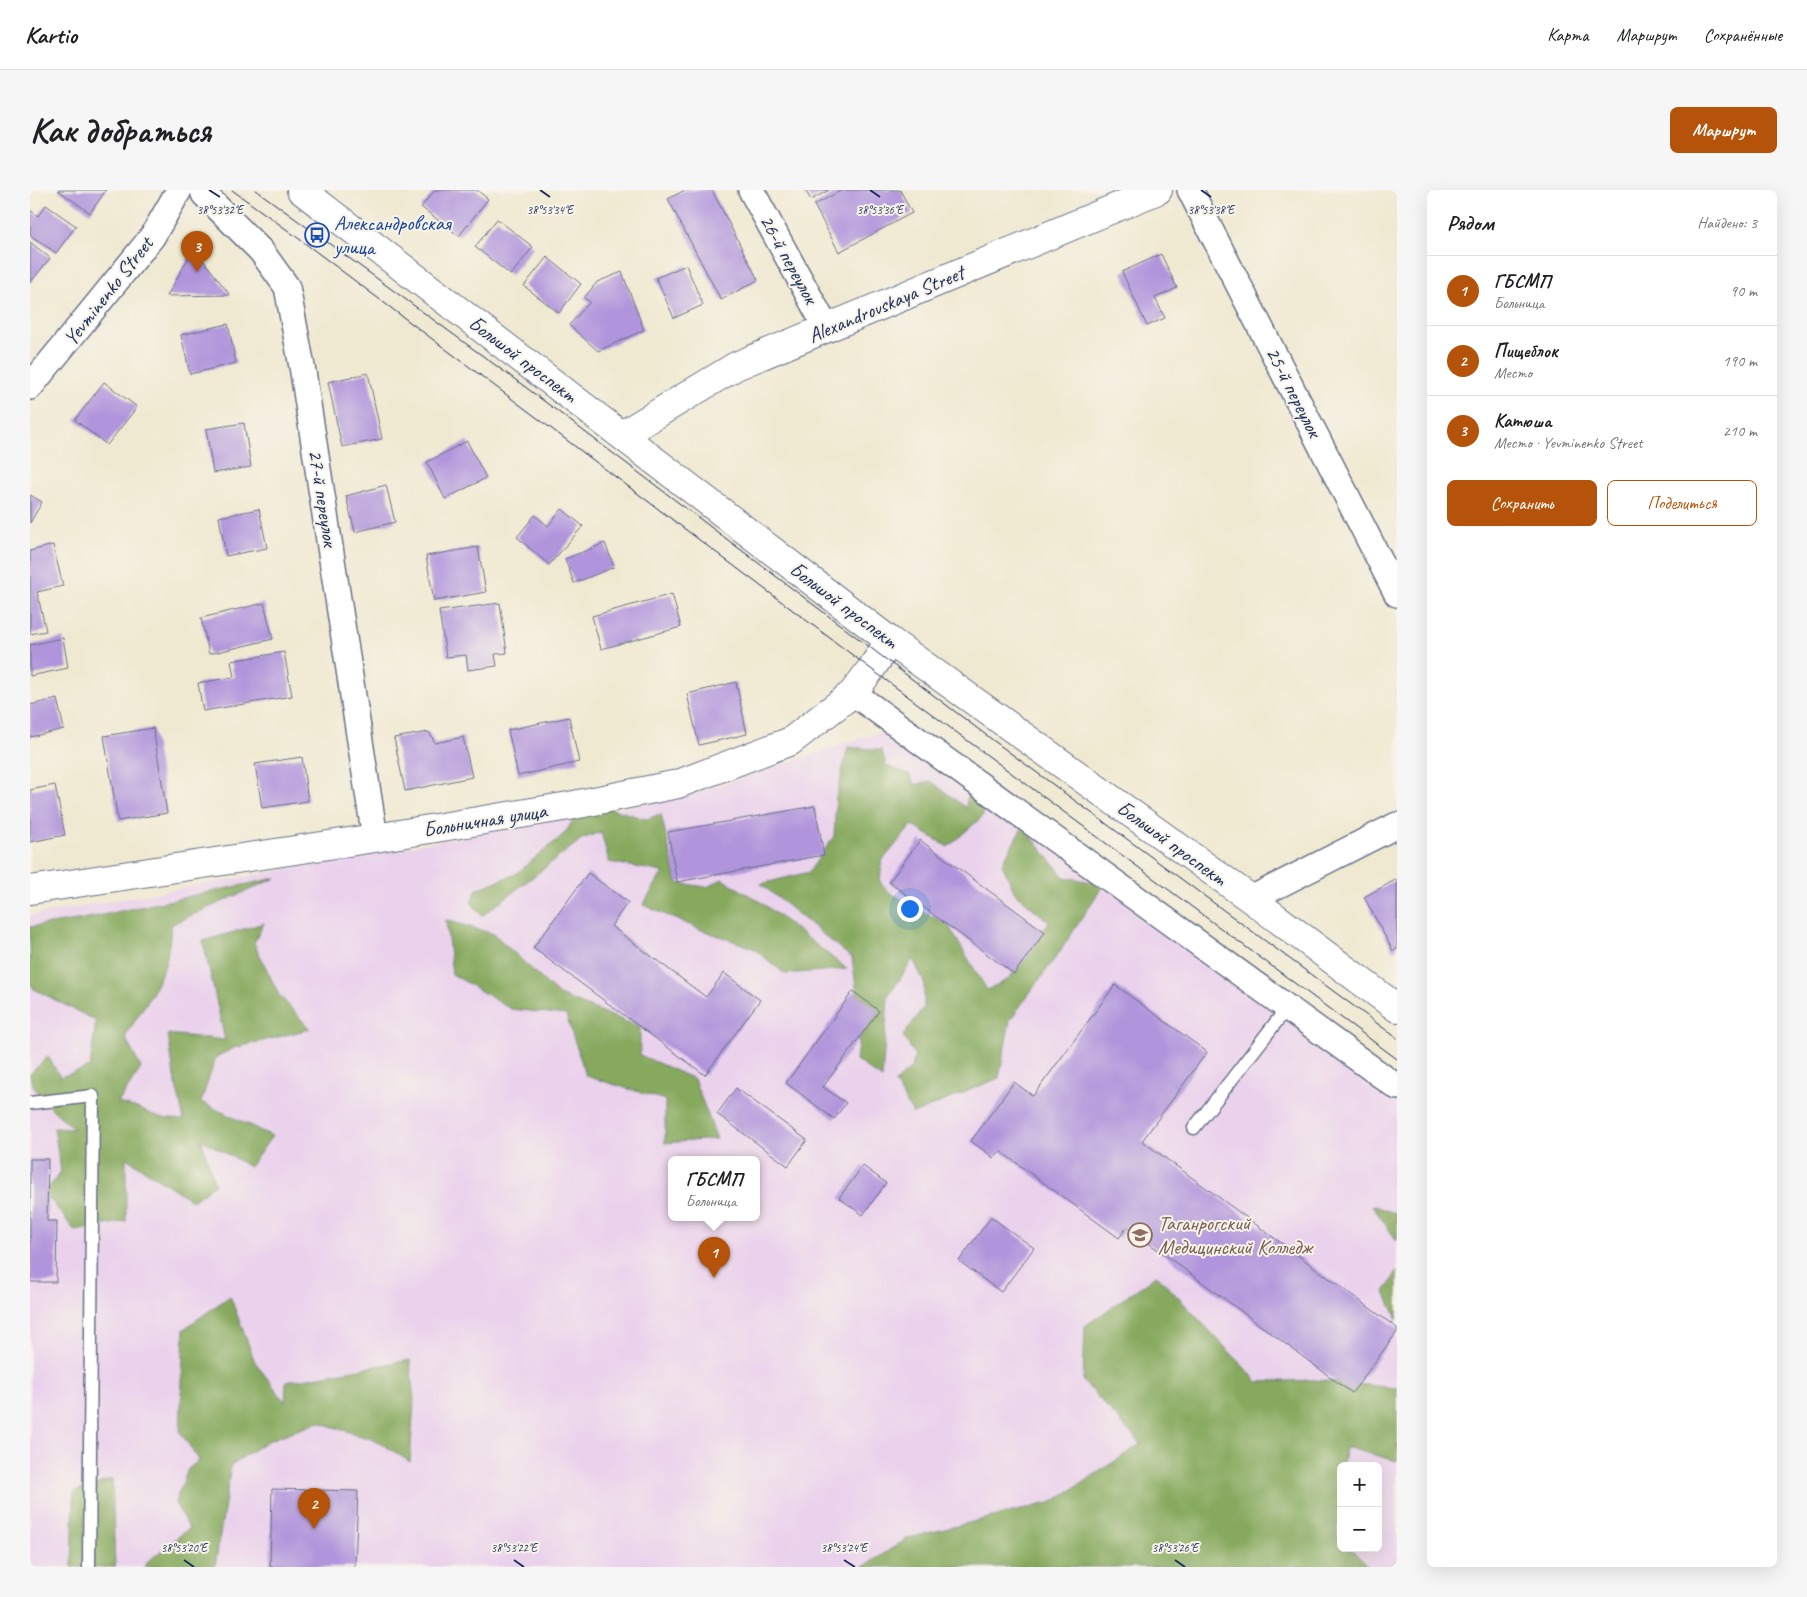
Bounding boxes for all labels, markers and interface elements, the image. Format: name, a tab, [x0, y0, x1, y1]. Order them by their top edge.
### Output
text: Kartio	[25, 20, 77, 50]
text: Карта	[1547, 24, 1588, 46]
text: Маршрут	[1616, 24, 1676, 46]
text: Сохранённые	[1704, 24, 1782, 46]
button: Маршрут	[1670, 107, 1777, 153]
text: Как добраться	[30, 108, 211, 153]
text: 38°53'32"E	[197, 202, 245, 218]
text: 38°53'34"E	[527, 202, 575, 218]
text: 38°53'36"E	[857, 202, 905, 218]
text: 38°53'38"E	[1188, 202, 1236, 218]
place label: Александровская улица	[332, 210, 452, 260]
street label: 26-й переулок	[754, 210, 825, 310]
text: Рядом	[1447, 210, 1494, 236]
text: Найдено: 3	[1697, 213, 1757, 233]
bus stop icon: Александровская улица	[304, 222, 330, 248]
street label: Yevminenko Street	[57, 230, 160, 351]
pin: 3	[181, 231, 213, 272]
street label: Alexandrovskaya Street	[804, 258, 971, 349]
text: ГБСМП	[1494, 269, 1550, 293]
text: 1	[1459, 281, 1467, 301]
text: 90 m	[1730, 281, 1757, 301]
text: Больница	[1494, 293, 1544, 313]
street label: Большой проспект	[464, 310, 583, 409]
text: Пищеблок	[1494, 339, 1558, 363]
street label: 25-й переулок	[1260, 343, 1329, 443]
text: 2	[1459, 351, 1467, 371]
text: 190 m	[1723, 351, 1757, 371]
text: Место	[1494, 363, 1532, 383]
text: Катюша	[1494, 409, 1551, 433]
text: 3	[1459, 421, 1467, 441]
text: 210 m	[1723, 421, 1757, 441]
text: Место · Yevminenko Street	[1494, 433, 1642, 453]
street label: 27-й переулок	[303, 448, 344, 551]
button: Сохранить	[1447, 480, 1597, 526]
button: Поделиться	[1607, 480, 1757, 526]
street label: Большой проспект	[785, 556, 904, 655]
street label: Большой проспект	[1112, 794, 1233, 892]
street label: Больничная улица	[421, 797, 550, 843]
your location	[897, 896, 923, 922]
popup	[668, 1156, 760, 1221]
text: ГБСМП	[686, 1167, 742, 1191]
text: Больница	[686, 1191, 736, 1211]
place label: Таганрогский Медицинский Колледж	[1158, 1210, 1314, 1260]
school or university icon: Таганрогский Медицинский Колледж	[1127, 1222, 1153, 1248]
pin: 1	[698, 1237, 730, 1278]
map controls	[1337, 1462, 1382, 1552]
button: +	[1337, 1462, 1382, 1507]
pin: 2	[298, 1488, 330, 1529]
button: −	[1337, 1507, 1382, 1552]
text: 38°53'20"E	[161, 1540, 209, 1556]
text: 38°53'22"E	[491, 1540, 539, 1556]
text: 38°53'24"E	[821, 1540, 869, 1556]
text: 38°53'26"E	[1152, 1540, 1200, 1556]

